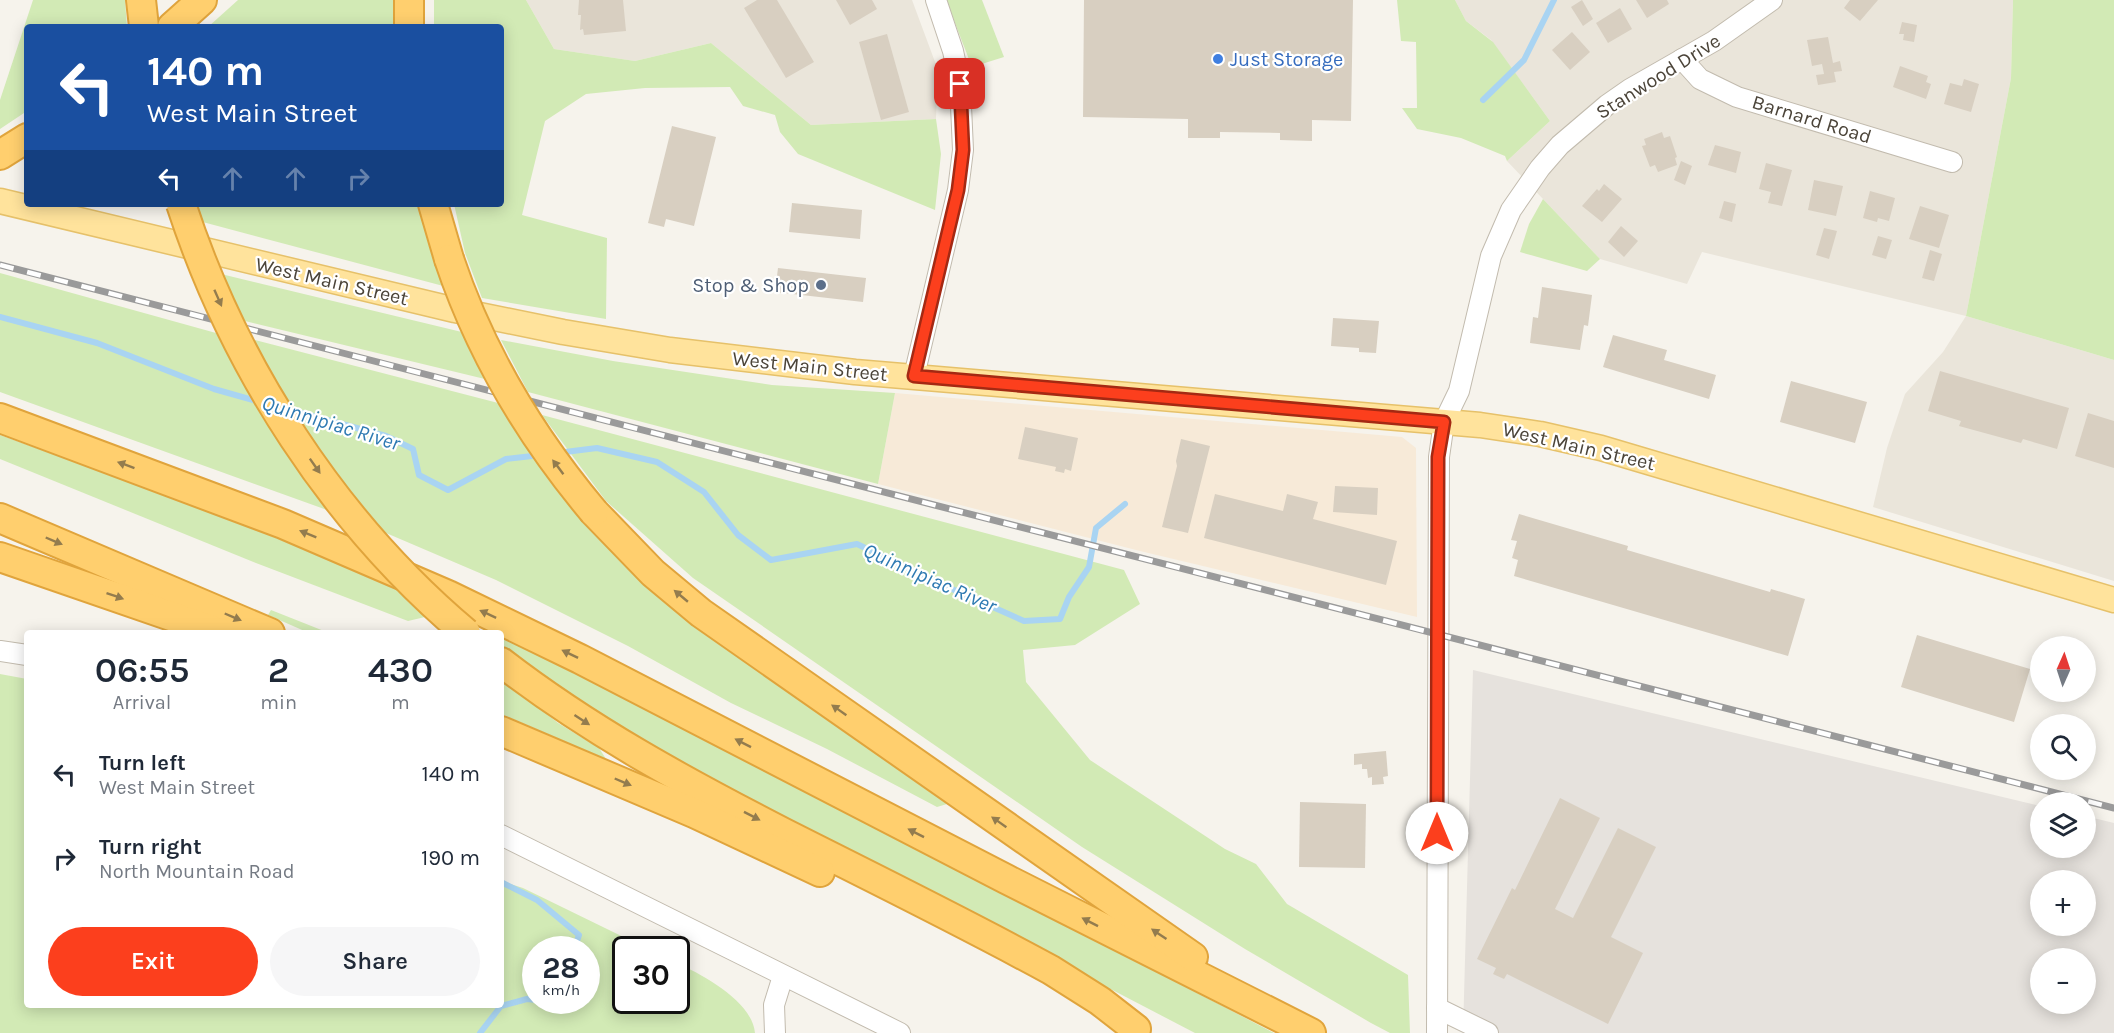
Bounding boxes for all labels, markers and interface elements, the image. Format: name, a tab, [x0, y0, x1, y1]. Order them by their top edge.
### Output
street label: Stanwood Drive	[1592, 29, 1725, 124]
text: 140 m	[147, 46, 264, 96]
icon: left	[48, 48, 126, 126]
place label: Just Storage	[1230, 48, 1343, 71]
marker: Just Storage	[1211, 52, 1225, 66]
pin	[934, 58, 985, 109]
icon: arrive	[943, 67, 976, 100]
street label: Barnard Road	[1749, 90, 1874, 149]
text: West Main Street	[147, 97, 358, 129]
icon: left	[153, 162, 186, 195]
icon: ahead	[216, 162, 249, 195]
icon: ahead	[279, 162, 312, 195]
icon: right	[342, 162, 375, 195]
street label: West Main Street	[253, 253, 411, 310]
place label: Stop & Shop	[692, 274, 809, 297]
marker: Stop & Shop	[814, 278, 828, 292]
one-way arrow	[213, 289, 222, 306]
street label: West Main Street	[731, 347, 889, 386]
water label: Quinnipiac River	[259, 391, 404, 456]
street label: West Main Street	[1500, 418, 1658, 475]
one-way arrow	[309, 458, 321, 474]
one-way arrow	[552, 459, 564, 474]
one-way arrow	[117, 460, 135, 470]
one-way arrow	[299, 529, 317, 539]
one-way arrow	[45, 536, 63, 546]
water label: Quinnipiac River	[860, 538, 1001, 618]
one-way arrow	[673, 590, 689, 603]
one-way arrow	[106, 591, 124, 601]
one-way arrow	[480, 609, 497, 618]
one-way arrow	[225, 612, 243, 622]
north arrow	[2030, 636, 2096, 702]
map controls	[2030, 636, 2096, 1014]
text: 06:55	[95, 649, 190, 691]
text: 2	[268, 649, 289, 691]
text: 430	[368, 649, 433, 691]
one-way arrow	[561, 649, 578, 658]
text: Arrival	[113, 691, 171, 714]
text: min	[260, 691, 297, 714]
text: m	[391, 691, 410, 714]
one-way arrow	[832, 704, 848, 716]
button: search	[2030, 714, 2096, 780]
one-way arrow	[574, 715, 591, 726]
one-way arrow	[734, 738, 751, 748]
text: Turn left	[99, 750, 186, 776]
icon: left	[48, 758, 81, 791]
text: 140 m	[422, 761, 480, 787]
text: West Main Street	[99, 776, 255, 799]
one-way arrow	[614, 778, 632, 787]
button: layers	[2030, 792, 2096, 858]
position arrow	[1405, 801, 1469, 865]
one-way arrow	[744, 811, 761, 821]
one-way arrow	[992, 816, 1008, 828]
one-way arrow	[907, 828, 924, 838]
text: Turn right	[99, 834, 202, 860]
icon: right	[48, 842, 81, 875]
text: 190 m	[421, 845, 480, 871]
text: North Mountain Road	[99, 860, 295, 883]
button: +	[2030, 870, 2096, 936]
one-way arrow	[1081, 917, 1098, 926]
button: Exit	[48, 927, 258, 996]
button: Share	[270, 927, 480, 996]
one-way arrow	[1151, 929, 1167, 940]
speed limit sign: 30	[612, 936, 690, 1014]
button: −	[2030, 948, 2096, 1014]
text: 28	[542, 950, 580, 986]
text: km/h	[542, 981, 580, 999]

